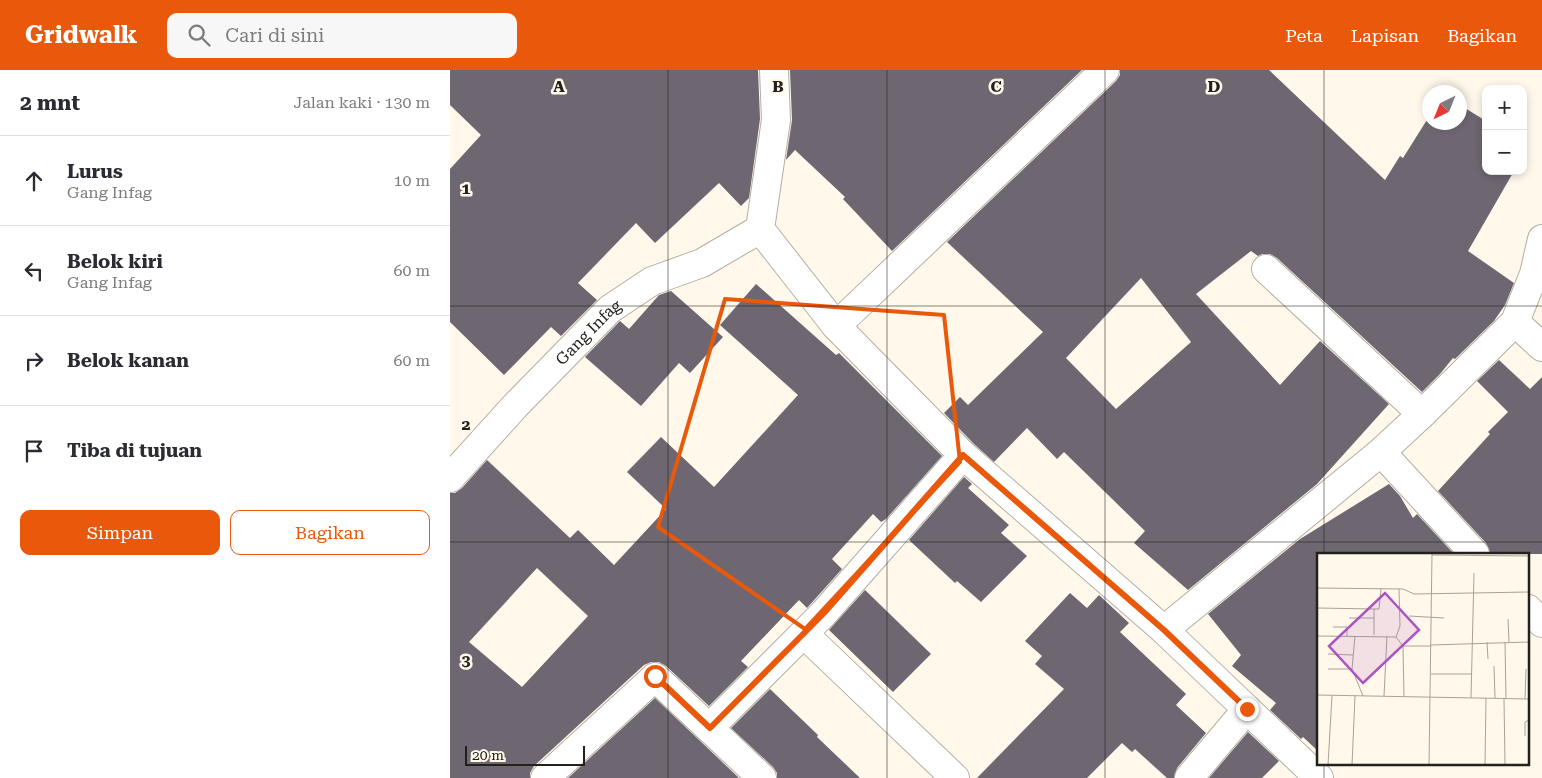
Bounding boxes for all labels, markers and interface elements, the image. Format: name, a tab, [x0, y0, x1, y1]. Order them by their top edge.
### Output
search box	[167, 13, 517, 58]
text: Gridwalk	[25, 21, 137, 49]
icon: search	[185, 21, 213, 49]
text: Cari di sini	[225, 24, 324, 47]
text: Peta	[1285, 25, 1323, 46]
text: Lapisan	[1351, 25, 1419, 46]
text: Bagikan	[1447, 25, 1517, 46]
text: A	[553, 77, 565, 96]
text: B	[772, 77, 784, 96]
text: C	[990, 77, 1002, 96]
text: D	[1208, 77, 1221, 96]
north arrow	[1422, 85, 1467, 130]
map controls	[1482, 85, 1527, 175]
button: +	[1482, 85, 1527, 130]
text: 2 mnt	[20, 91, 80, 115]
text: Jalan kaki · 130 m	[294, 93, 430, 112]
button: −	[1482, 130, 1527, 175]
text: Lurus	[67, 160, 123, 183]
icon: ahead	[20, 167, 48, 195]
text: 10 m	[393, 171, 430, 190]
text: 1	[462, 179, 471, 198]
text: Gang Infag	[67, 183, 152, 202]
text: Belok kiri	[67, 250, 163, 273]
icon: left	[20, 257, 48, 285]
text: 60 m	[393, 261, 430, 280]
text: Gang Infag	[67, 273, 152, 292]
street label: Gang Infag	[552, 295, 625, 369]
icon: right	[20, 347, 48, 375]
text: Belok kanan	[67, 349, 189, 372]
text: 60 m	[393, 351, 430, 370]
text: 2	[462, 415, 471, 434]
icon: arrive	[20, 437, 48, 465]
text: Tiba di tujuan	[67, 439, 202, 462]
button: Simpan	[20, 510, 220, 555]
button: Bagikan	[230, 510, 430, 555]
inset map	[1317, 553, 1530, 766]
text: 3	[462, 651, 471, 670]
route start	[644, 665, 667, 688]
route end	[1236, 698, 1259, 721]
scale bar	[465, 743, 585, 766]
text: 20 m	[472, 747, 504, 763]

